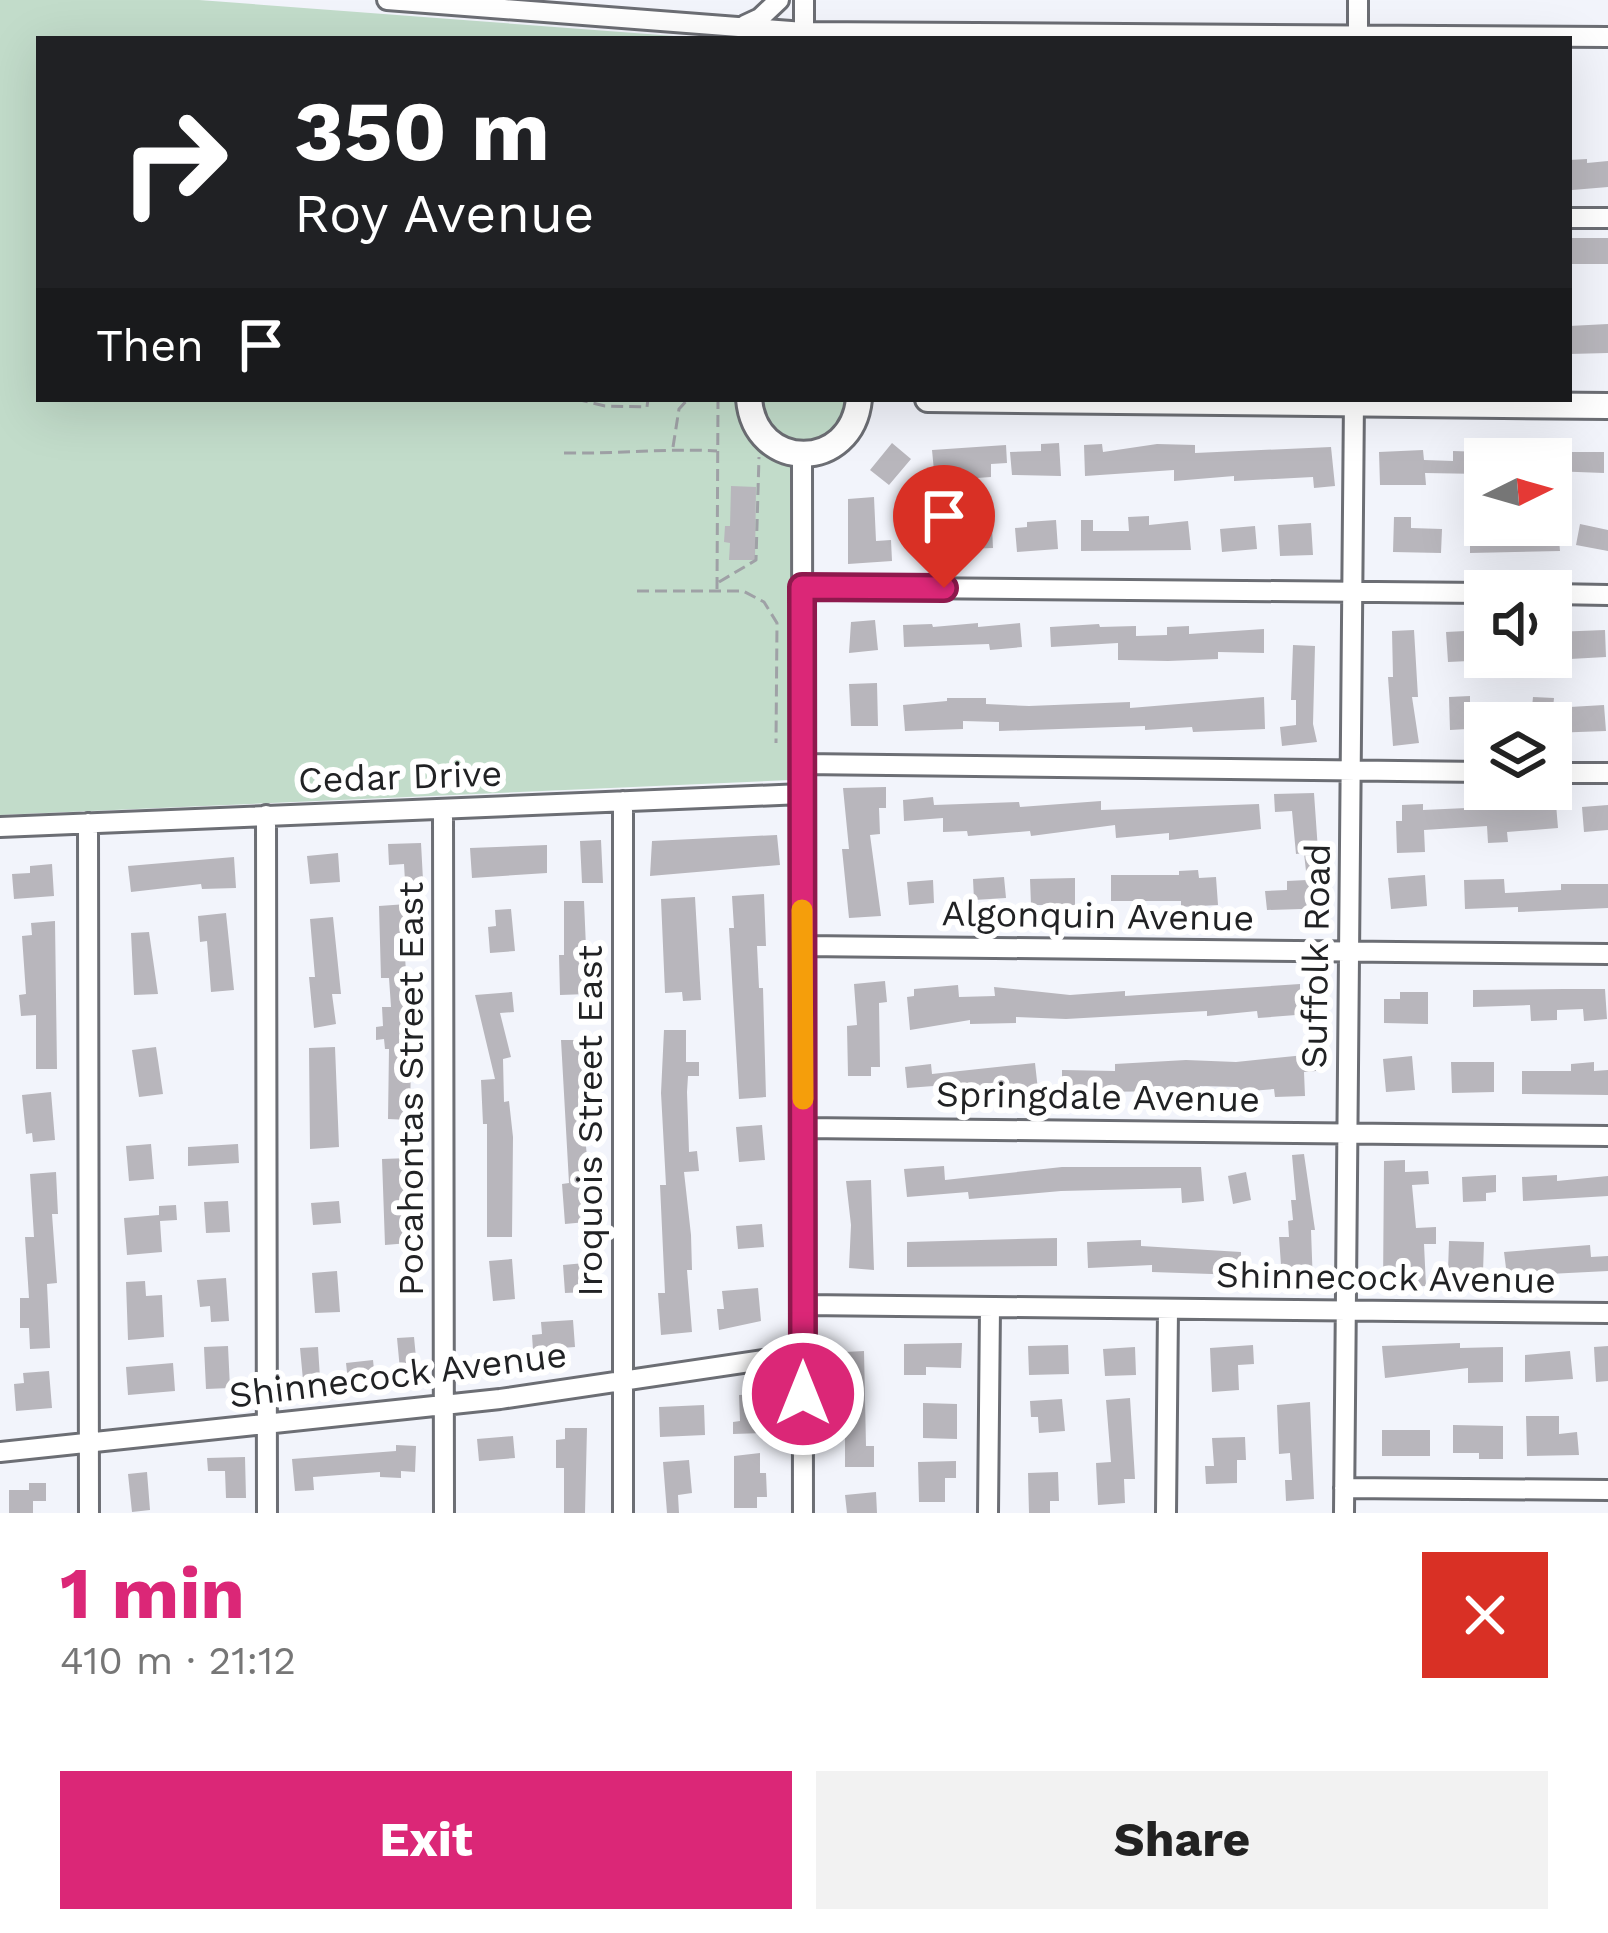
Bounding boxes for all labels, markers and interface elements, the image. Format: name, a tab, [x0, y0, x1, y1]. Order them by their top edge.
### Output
text: 350 m	[294, 82, 550, 180]
icon: right	[96, 84, 252, 240]
text: Roy Avenue	[294, 182, 594, 245]
icon: arrive	[228, 312, 294, 378]
text: Then	[96, 319, 204, 372]
north arrow	[1464, 438, 1572, 546]
map controls	[1464, 438, 1572, 810]
pin	[893, 465, 995, 588]
icon: arrive	[911, 483, 977, 549]
button: sound	[1464, 570, 1572, 678]
button: layers	[1464, 702, 1572, 810]
street label: Cedar Drive	[297, 752, 503, 802]
street label: Suffolk Road	[1293, 843, 1339, 1069]
street label: Pocahontas Street East	[390, 882, 432, 1296]
street label: Algonquin Avenue	[941, 892, 1255, 940]
street label: Iroquois Street East	[569, 945, 611, 1297]
street label: Springdale Avenue	[936, 1073, 1260, 1121]
street label: Shinnecock Avenue	[1216, 1254, 1556, 1302]
position arrow	[740, 1331, 866, 1457]
street label: Shinnecock Avenue	[227, 1333, 569, 1417]
text: 1 min	[60, 1551, 245, 1635]
button: close	[1422, 1552, 1548, 1678]
text: 410 m · 21:12	[60, 1638, 296, 1683]
button: Exit	[60, 1771, 792, 1909]
button: Share	[816, 1771, 1548, 1909]

